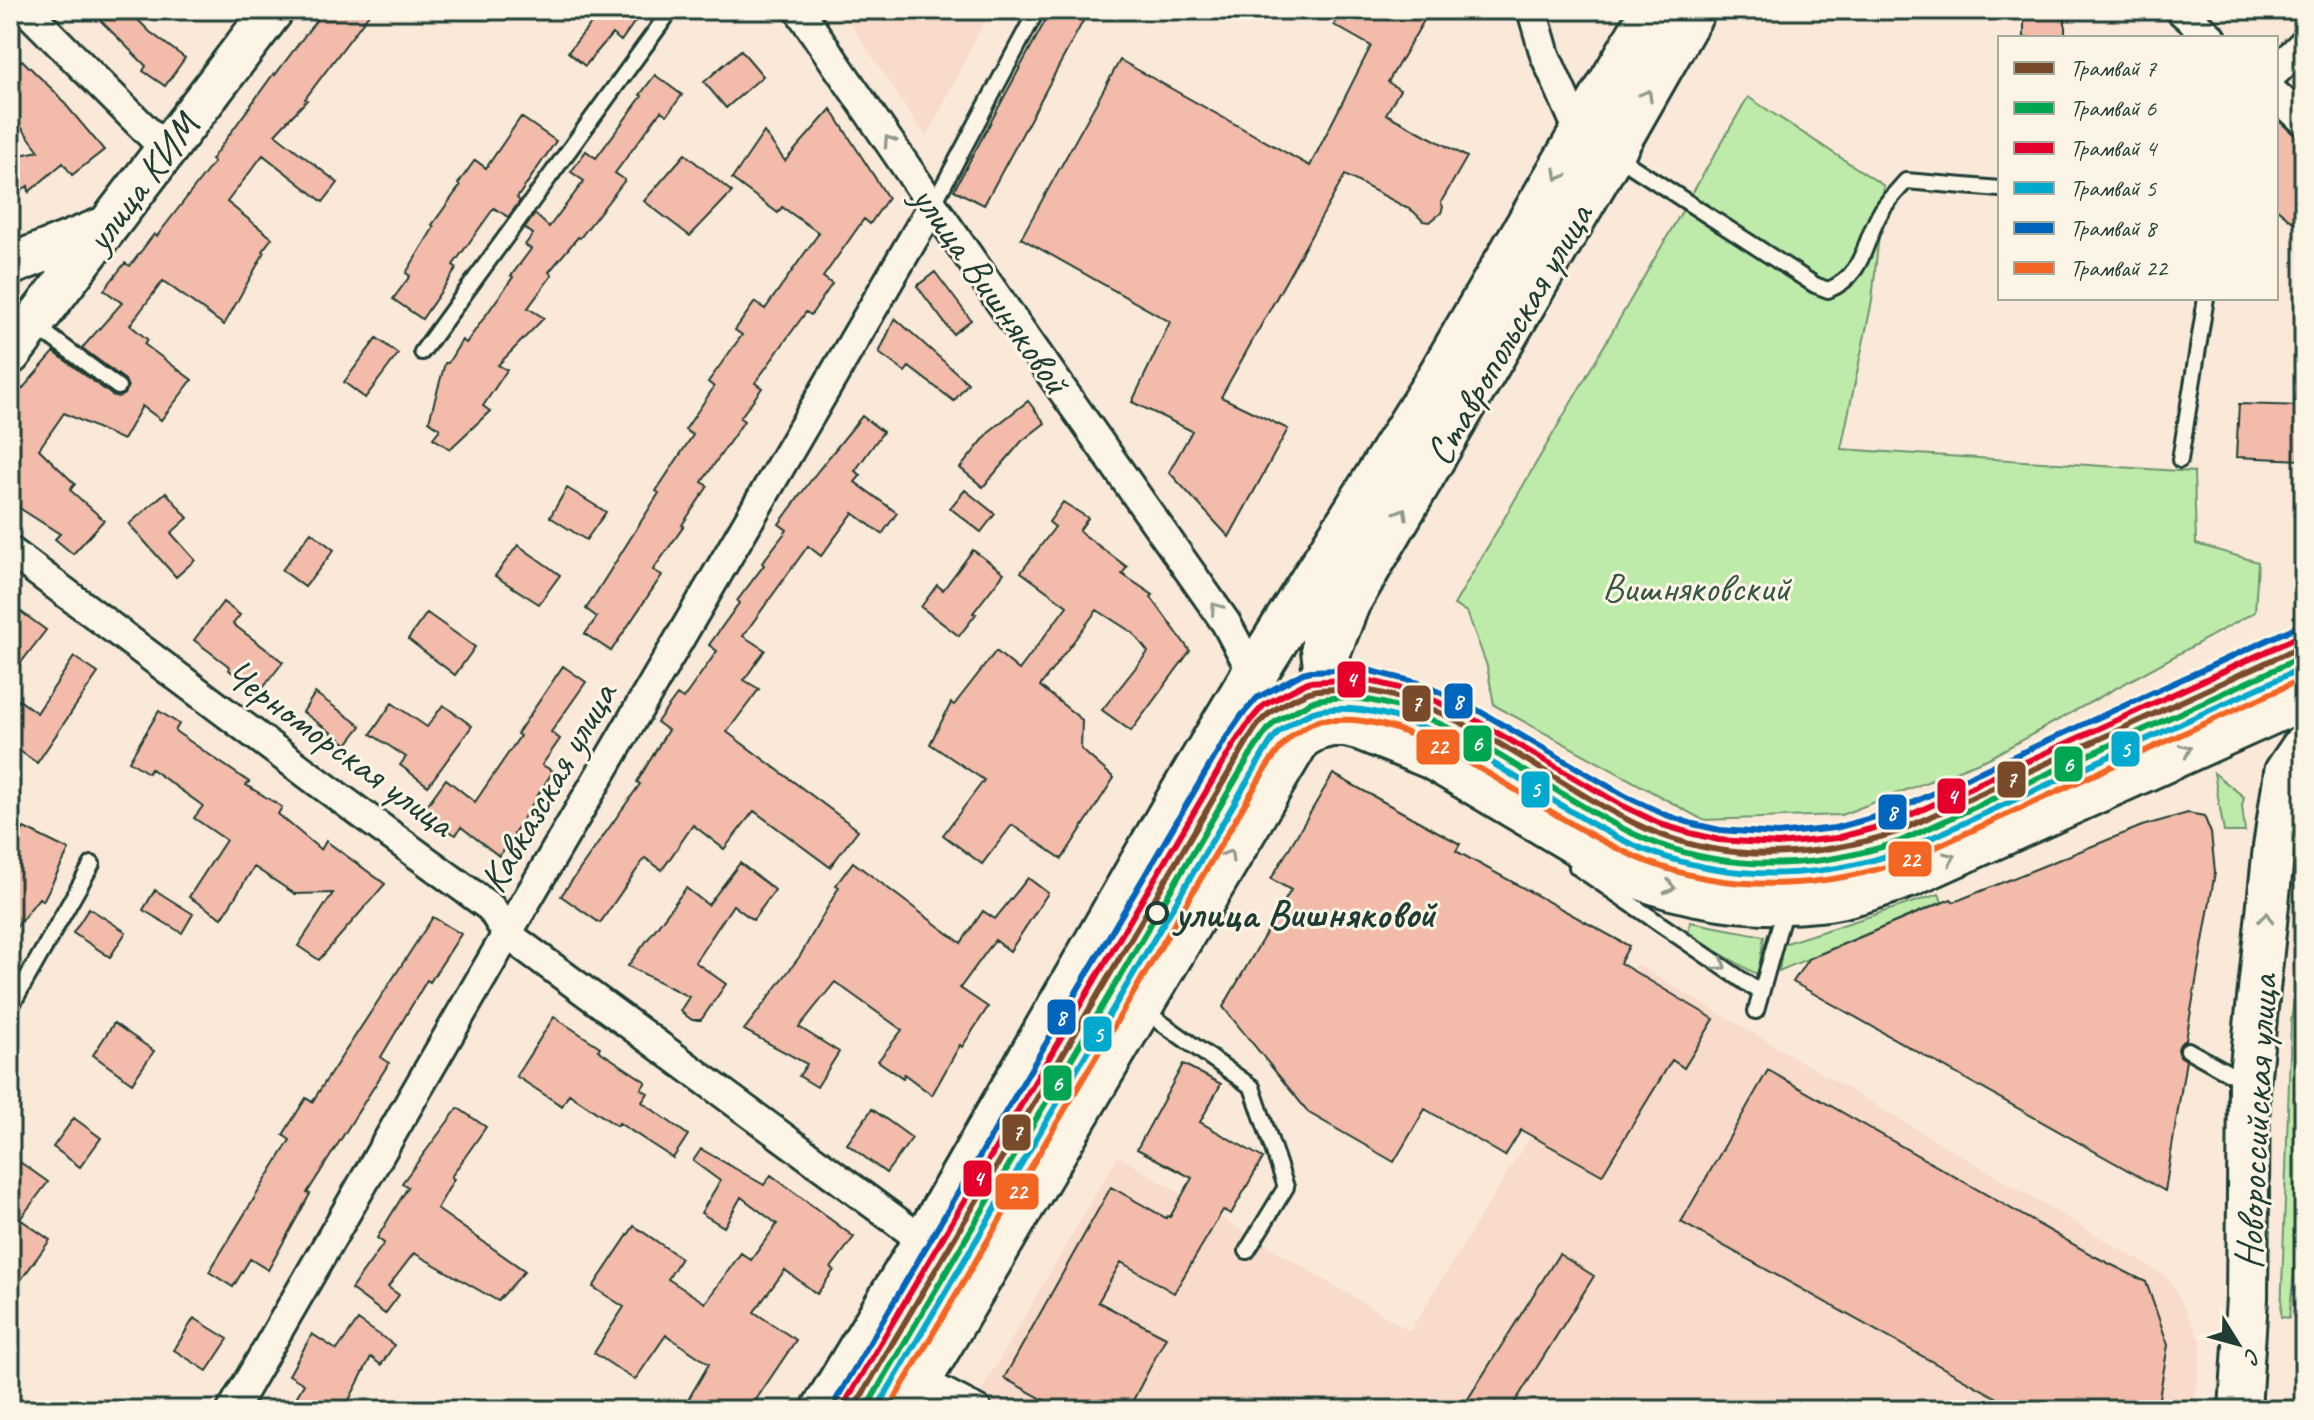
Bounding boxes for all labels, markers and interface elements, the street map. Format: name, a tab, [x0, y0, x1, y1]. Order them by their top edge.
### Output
legend	[1998, 36, 2278, 300]
text: Трамвай 7	[2070, 53, 2157, 83]
one-way arrow	[1637, 89, 1653, 104]
text: Трамвай 6	[2070, 93, 2157, 123]
street label: улица КИМ	[72, 101, 212, 263]
text: Трамвай 4	[2070, 133, 2158, 163]
one-way arrow	[884, 136, 899, 150]
one-way arrow	[1553, 166, 1569, 180]
text: Трамвай 5	[2070, 173, 2157, 203]
street label: улица Вишняковой	[900, 174, 1083, 406]
street label: Ставропольская улица	[1414, 192, 1605, 474]
text: Трамвай 8	[2070, 213, 2158, 243]
text: Трамвай 22	[2070, 253, 2169, 283]
one-way arrow	[1392, 507, 1408, 522]
park label: Вишняковский	[1602, 563, 1792, 613]
one-way arrow	[1211, 603, 1226, 617]
street label: Черноморская улица	[215, 648, 466, 850]
line badge: 4	[1336, 660, 1367, 699]
text: 4	[1346, 666, 1359, 694]
street label: Кавказская улица	[468, 672, 629, 901]
line badge: 8	[1443, 682, 1474, 720]
line badge: 7	[1401, 684, 1432, 723]
text: 8	[1453, 688, 1466, 716]
text: 7	[1411, 690, 1423, 718]
line badge: 6	[1462, 724, 1493, 763]
line badge: 22	[1415, 728, 1461, 766]
text: 6	[1472, 730, 1484, 758]
line badge: 5	[2110, 730, 2141, 768]
text: 22	[1428, 733, 1450, 761]
text: 5	[2120, 736, 2132, 764]
one-way arrow	[2178, 744, 2193, 760]
line badge: 6	[2053, 745, 2084, 783]
text: 6	[2063, 751, 2075, 779]
line badge: 7	[1996, 760, 2027, 799]
text: 7	[2006, 766, 2018, 794]
line badge: 5	[1520, 770, 1551, 809]
text: 5	[1530, 776, 1542, 804]
line badge: 4	[1936, 777, 1967, 815]
text: 4	[1947, 783, 1960, 811]
line badge: 8	[1877, 793, 1908, 831]
text: 8	[1887, 799, 1900, 827]
line badge: 22	[1887, 840, 1933, 878]
text: 22	[1900, 846, 1922, 874]
one-way arrow	[1219, 849, 1235, 864]
one-way arrow	[1942, 851, 1956, 868]
one-way arrow	[1662, 878, 1676, 895]
place label: улица Вишняковой	[1172, 889, 1438, 939]
marker: улица Вишняковой	[1146, 902, 1168, 924]
one-way arrow	[2258, 911, 2275, 924]
one-way arrow	[1712, 956, 1726, 971]
street label: Новороссийская улица	[2223, 971, 2289, 1271]
line badge: 8	[1046, 998, 1077, 1036]
text: 8	[1056, 1004, 1069, 1032]
line badge: 5	[1082, 1015, 1113, 1053]
text: 5	[1093, 1021, 1105, 1049]
line badge: 6	[1042, 1064, 1073, 1102]
text: 6	[1052, 1070, 1064, 1098]
line badge: 7	[1001, 1113, 1032, 1152]
text: 7	[1012, 1119, 1024, 1147]
line badge: 4	[962, 1159, 993, 1198]
text: 4	[973, 1165, 986, 1193]
line badge: 22	[994, 1172, 1040, 1211]
text: 22	[1007, 1178, 1029, 1206]
north arrow	[2198, 1304, 2278, 1384]
text: С	[2237, 1343, 2268, 1371]

